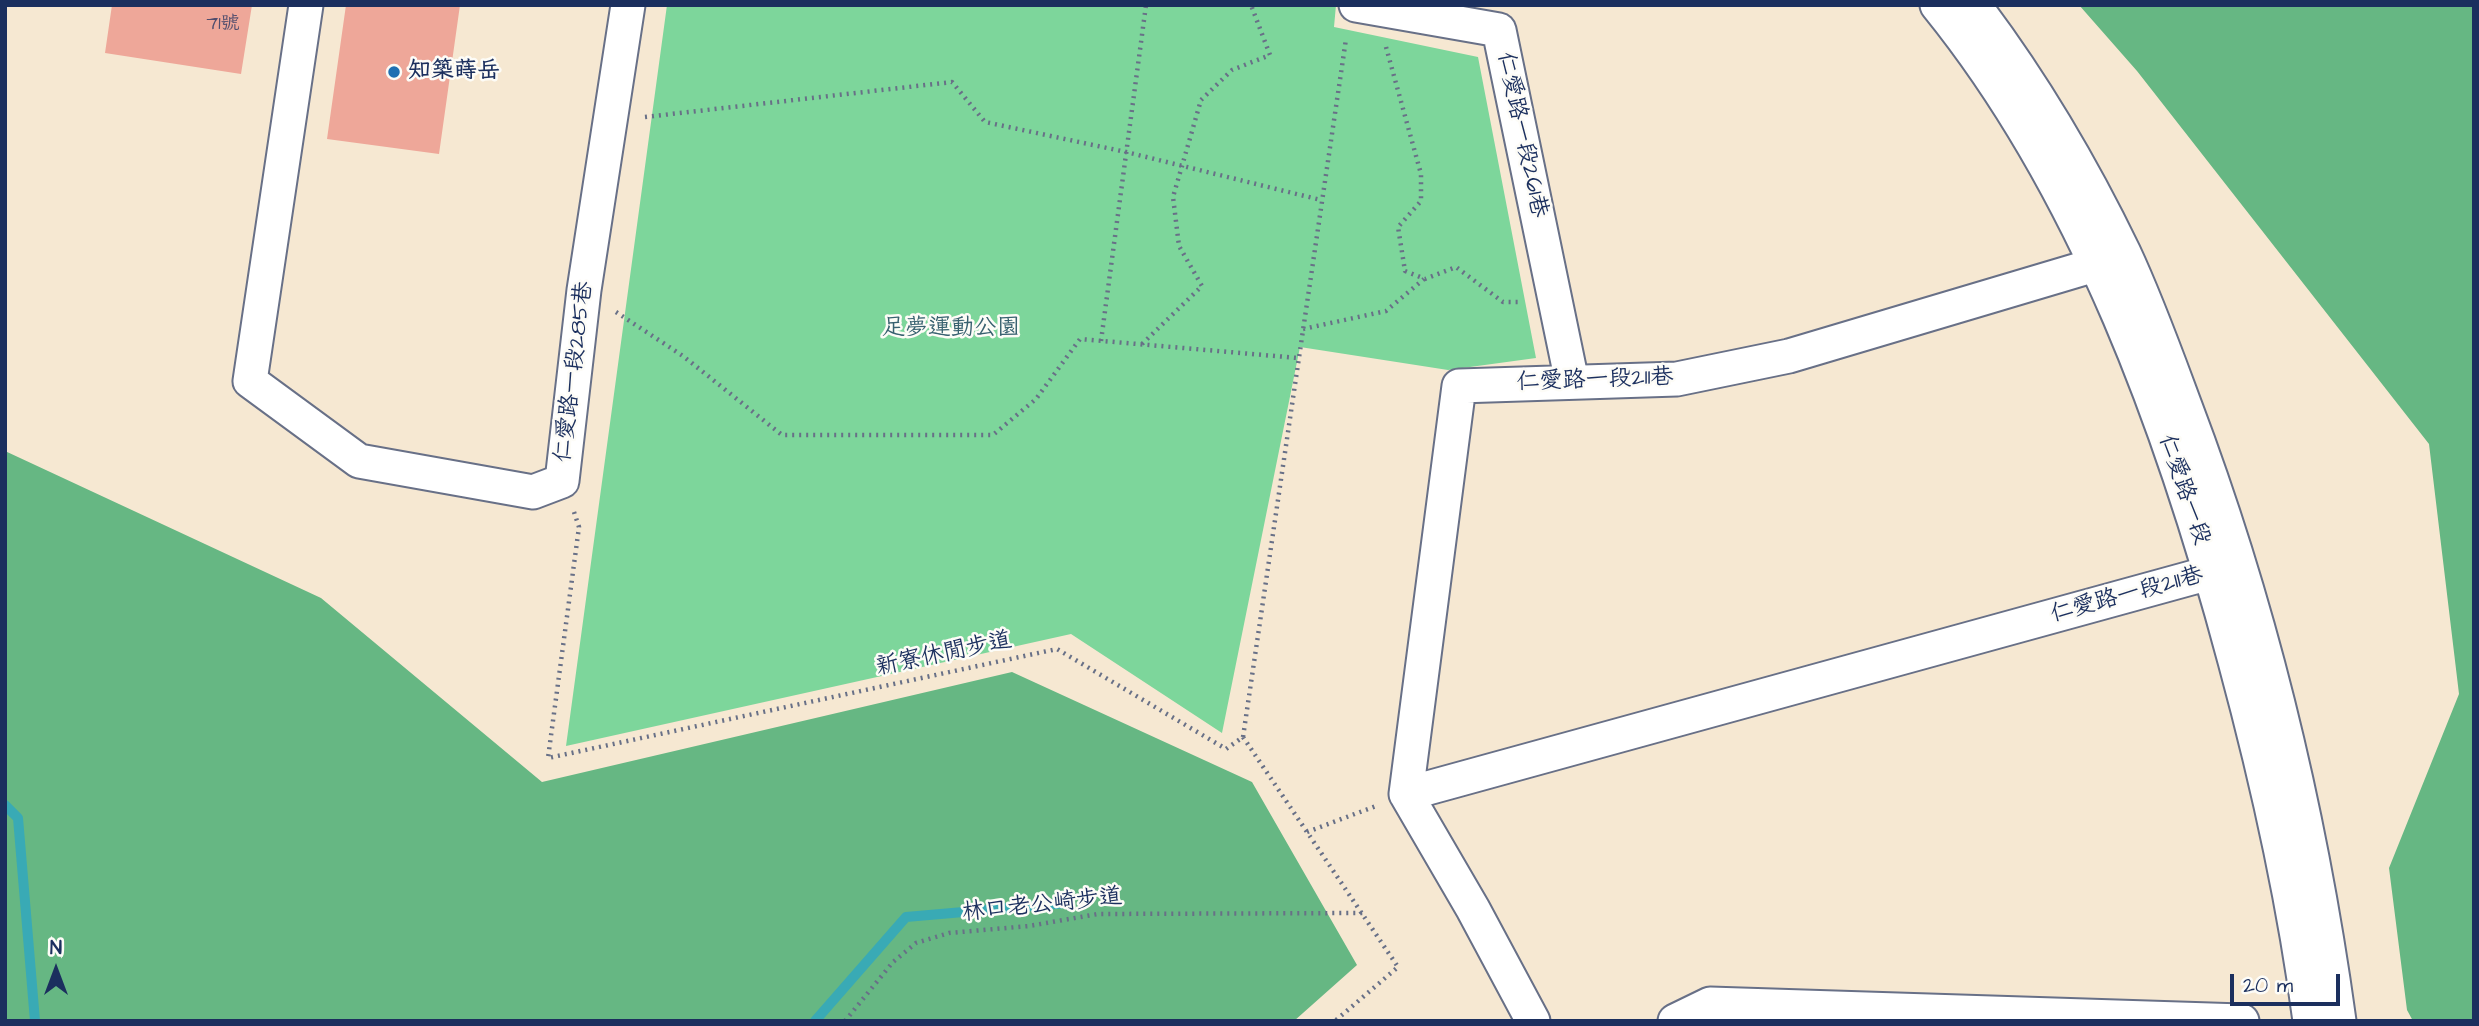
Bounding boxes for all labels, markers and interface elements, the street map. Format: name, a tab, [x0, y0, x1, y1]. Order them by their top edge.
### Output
house number: 71號	[206, 14, 240, 36]
street label: 仁愛路一段261巷	[1490, 50, 1552, 220]
place label: 知築蒔岳	[408, 58, 500, 86]
marker: 知築蒔岳	[386, 64, 402, 80]
street label: 仁愛路一段285巷	[550, 280, 600, 464]
park label: 足夢運動公園	[882, 315, 1020, 343]
street label: 仁愛路一段211巷	[1516, 364, 1674, 398]
street label: 仁愛路一段	[2151, 431, 2215, 549]
street label: 仁愛路一段211巷	[2048, 562, 2206, 630]
street label: 新寮休閒步道	[874, 627, 1014, 683]
street label: 林口老公崎步道	[960, 884, 1124, 928]
north arrow	[21, 935, 91, 1005]
text: N	[50, 935, 62, 962]
scale bar	[2234, 960, 2344, 1004]
text: 20 m	[2243, 971, 2293, 1000]

